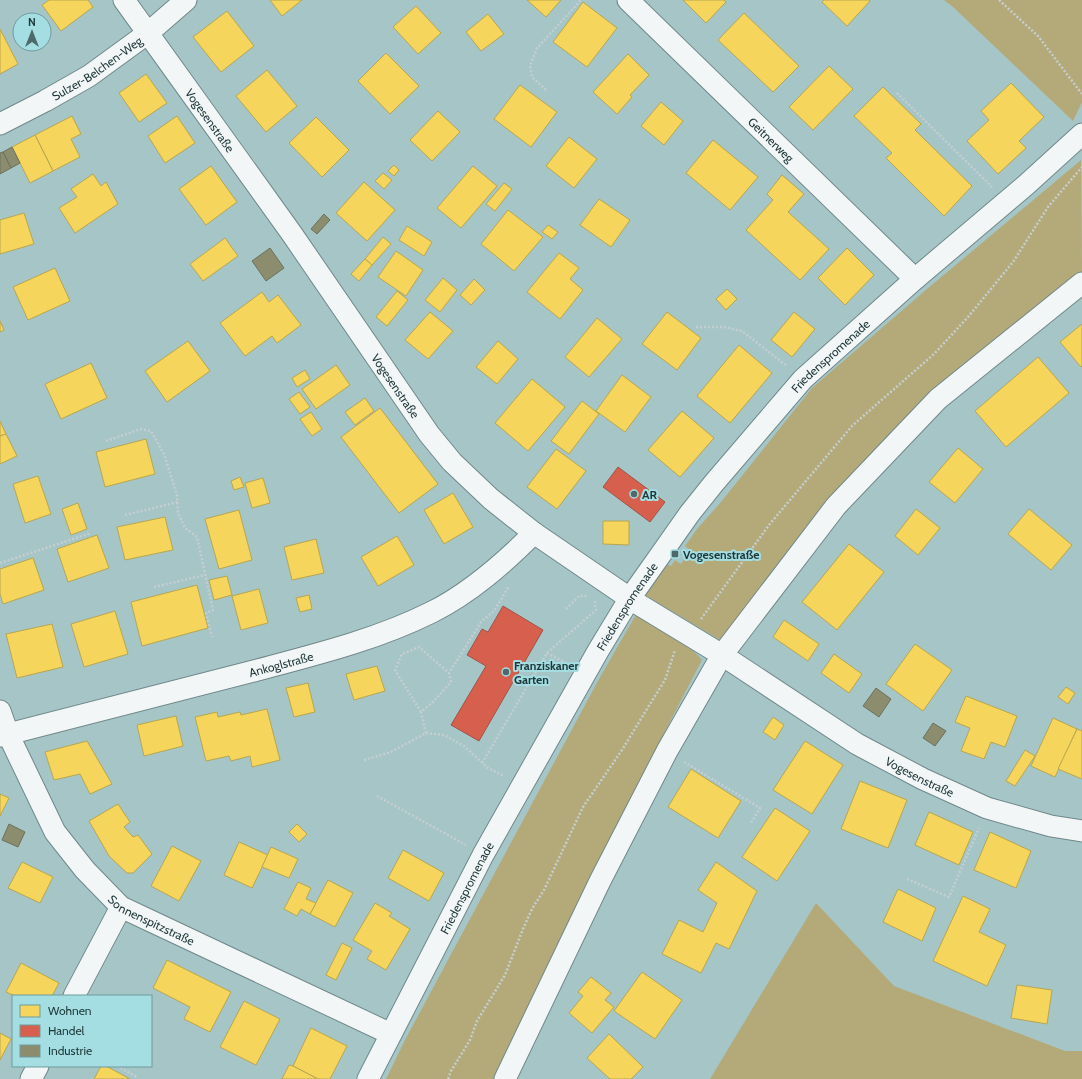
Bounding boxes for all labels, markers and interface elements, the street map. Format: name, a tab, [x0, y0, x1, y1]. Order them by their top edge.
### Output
north arrow	[12, 12, 52, 52]
text: N	[28, 15, 36, 29]
street label: Sulzer-Belchen-Weg	[49, 32, 146, 103]
street label: Vogesenstraße	[182, 85, 238, 155]
street label: Geitnerweg	[745, 114, 798, 166]
street label: Friedenspromenade	[787, 316, 873, 395]
street label: Vogesenstraße	[369, 351, 423, 421]
place label: AR	[642, 487, 658, 502]
marker: AR	[629, 489, 639, 499]
place label: Vogesenstraße	[683, 547, 759, 562]
marker: Vogesenstraße	[670, 549, 680, 559]
street label: Friedenspromenade	[593, 559, 660, 653]
street label: Ankoglstraße	[247, 648, 315, 680]
place label: Franziskaner Garten	[514, 658, 579, 687]
marker: Franziskaner Garten	[501, 667, 511, 677]
street label: Vogesenstraße	[883, 753, 957, 800]
street label: Friedenspromenade	[436, 839, 496, 936]
street label: Sonnenspitzstraße	[105, 891, 197, 948]
legend	[12, 995, 152, 1067]
text: Wohnen	[48, 1003, 92, 1018]
text: Handel	[48, 1023, 85, 1038]
text: Industrie	[48, 1043, 92, 1058]

